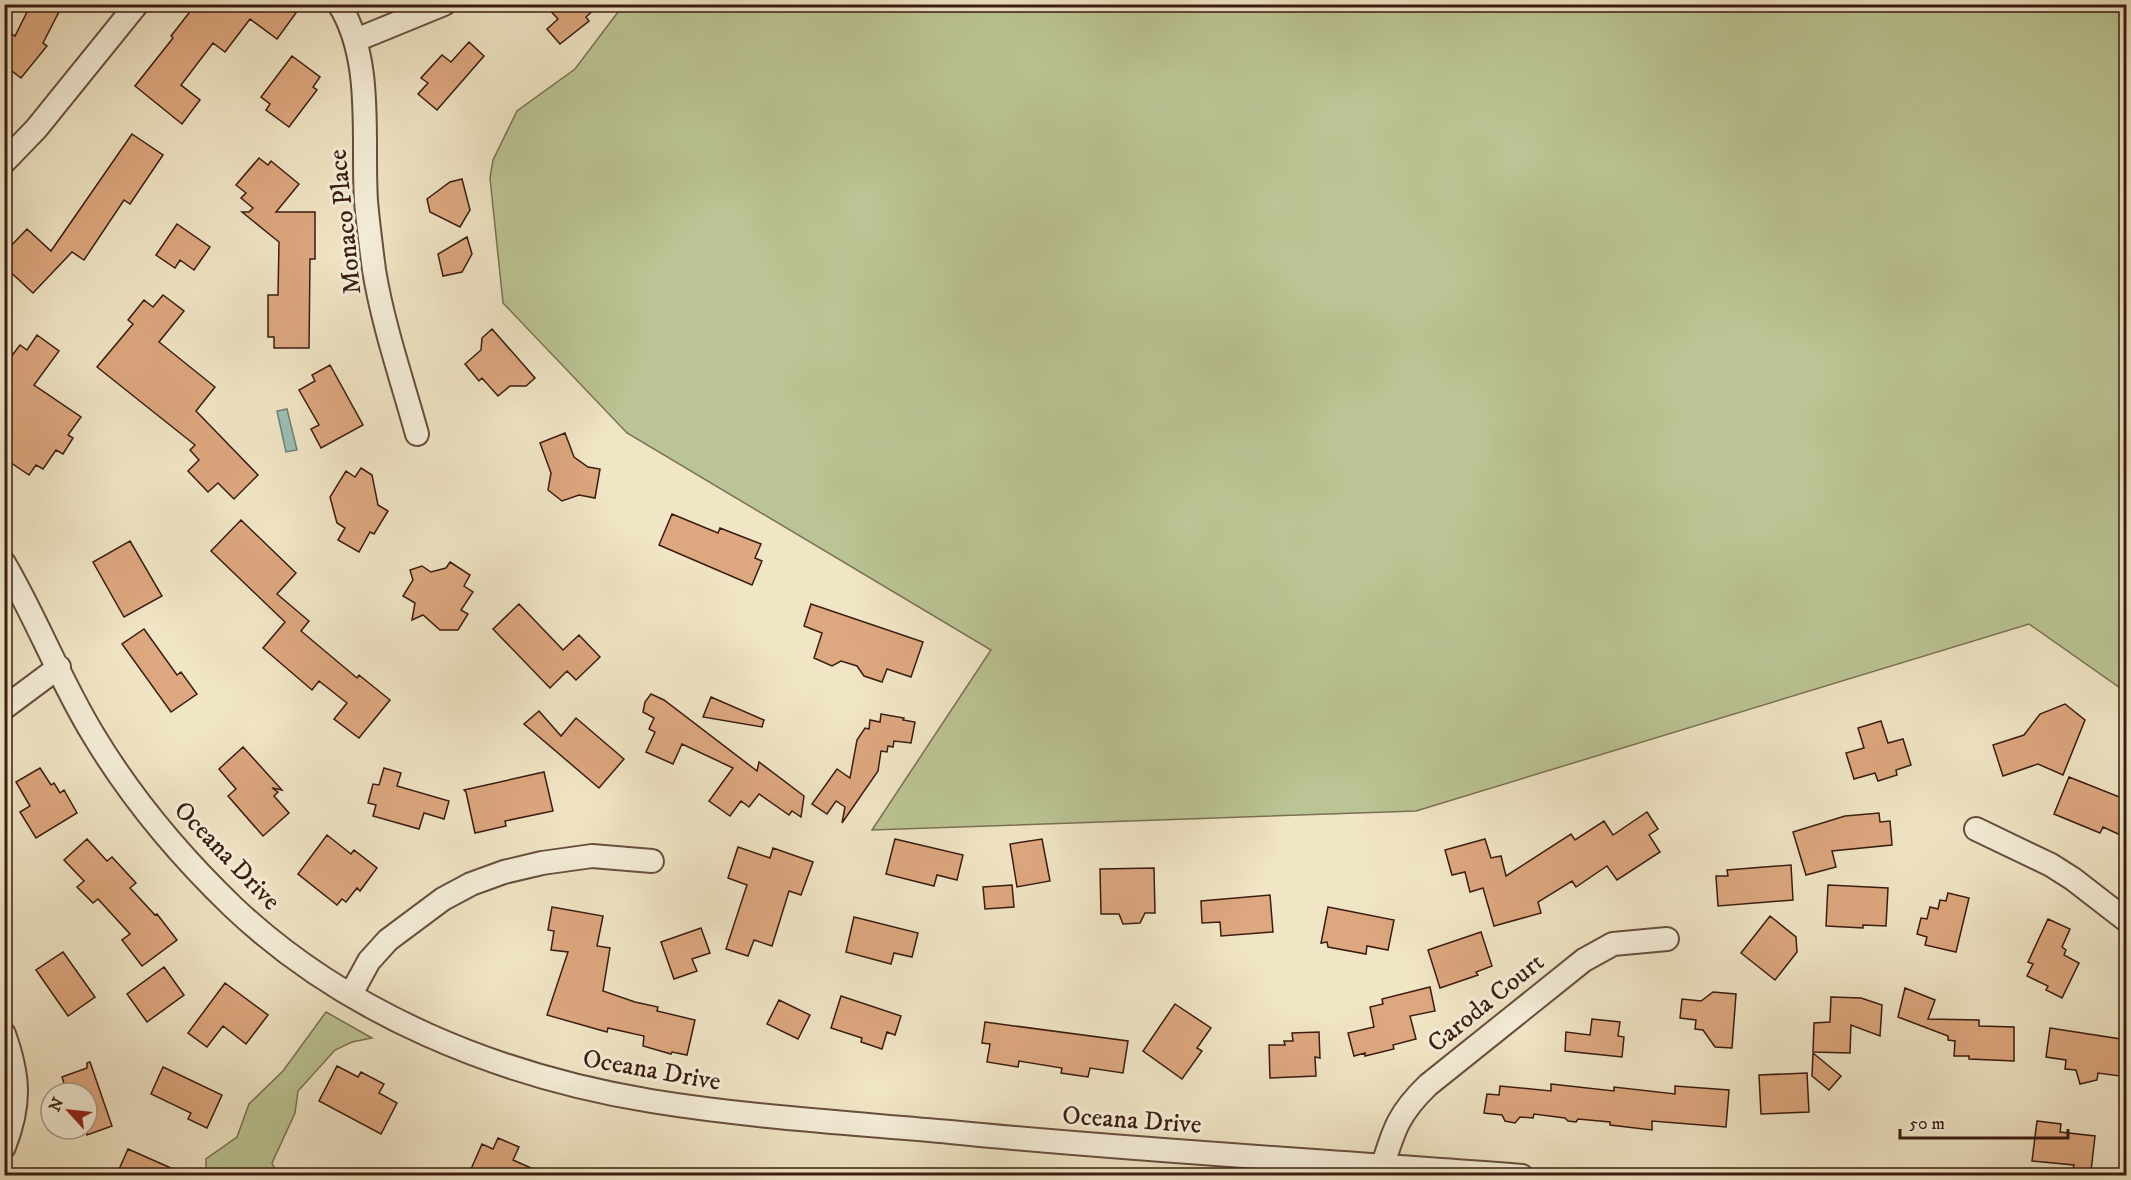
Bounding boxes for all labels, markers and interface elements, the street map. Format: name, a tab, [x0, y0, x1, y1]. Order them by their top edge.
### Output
street label: Monaco Place	[321, 148, 370, 296]
street label: Oceana Drive	[167, 794, 287, 918]
street label: Caroda Court	[1421, 946, 1551, 1060]
street label: Oceana Drive	[580, 1042, 723, 1099]
north arrow	[39, 1081, 99, 1141]
text: N	[45, 1094, 68, 1115]
street label: Oceana Drive	[1061, 1099, 1203, 1142]
scale bar	[1900, 1102, 2068, 1140]
text: 50 m	[1909, 1113, 1945, 1135]

